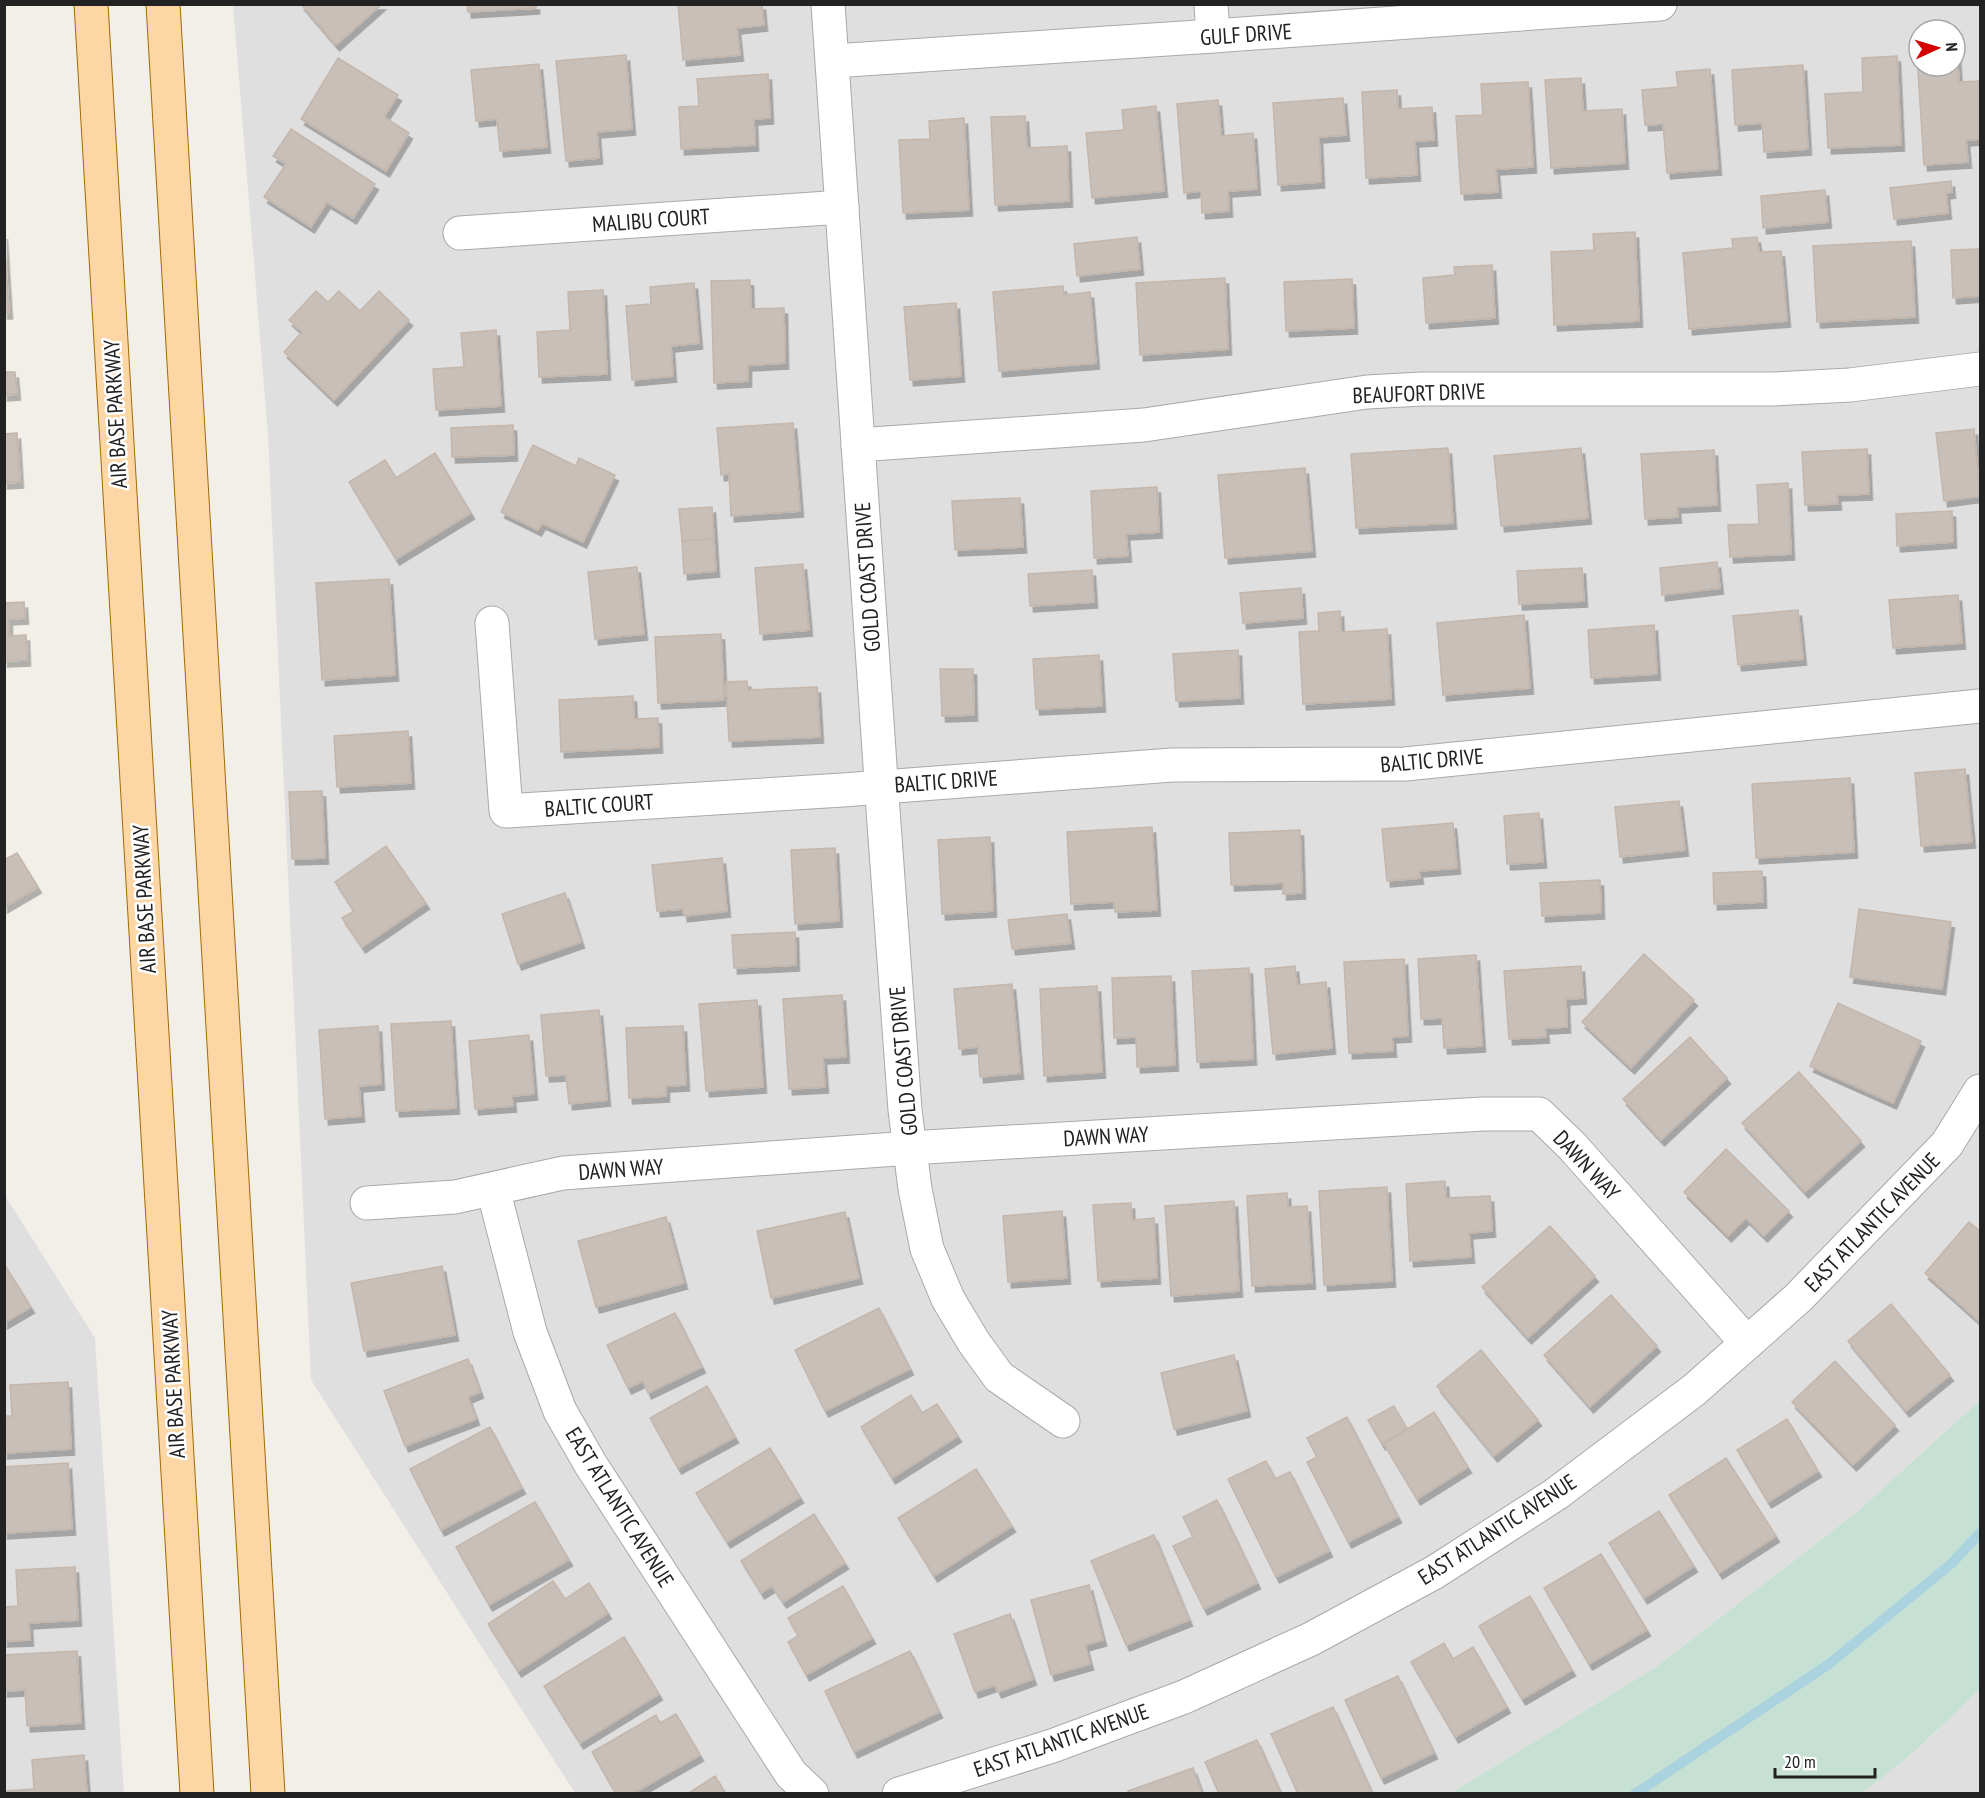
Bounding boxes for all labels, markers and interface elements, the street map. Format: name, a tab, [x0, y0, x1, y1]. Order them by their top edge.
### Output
street label: GULF DRIVE	[1199, 17, 1293, 51]
north arrow	[1907, 18, 1967, 78]
text: N	[1942, 42, 1962, 52]
street label: MALIBU COURT	[591, 202, 711, 238]
street label: AIR BASE PARKWAY	[97, 339, 133, 489]
street label: BEAUFORT DRIVE	[1352, 377, 1486, 409]
street label: GOLD COAST DRIVE	[848, 501, 886, 653]
street label: BALTIC DRIVE	[1379, 742, 1485, 778]
street label: BALTIC DRIVE	[893, 763, 999, 799]
street label: BALTIC COURT	[544, 787, 655, 823]
street label: AIR BASE PARKWAY	[126, 824, 162, 974]
street label: GOLD COAST DRIVE	[883, 985, 923, 1137]
street label: DAWN WAY	[1063, 1120, 1149, 1152]
street label: DAWN WAY	[1548, 1124, 1626, 1206]
street label: EAST ATLANTIC AVENUE	[1798, 1146, 1946, 1298]
street label: DAWN WAY	[577, 1152, 665, 1186]
street label: AIR BASE PARKWAY	[155, 1309, 191, 1459]
street label: EAST ATLANTIC AVENUE	[560, 1422, 680, 1592]
street label: EAST ATLANTIC AVENUE	[1413, 1467, 1581, 1591]
street label: EAST ATLANTIC AVENUE	[970, 1697, 1152, 1783]
scale bar	[1775, 1741, 1876, 1779]
text: 20 m	[1784, 1750, 1816, 1773]

